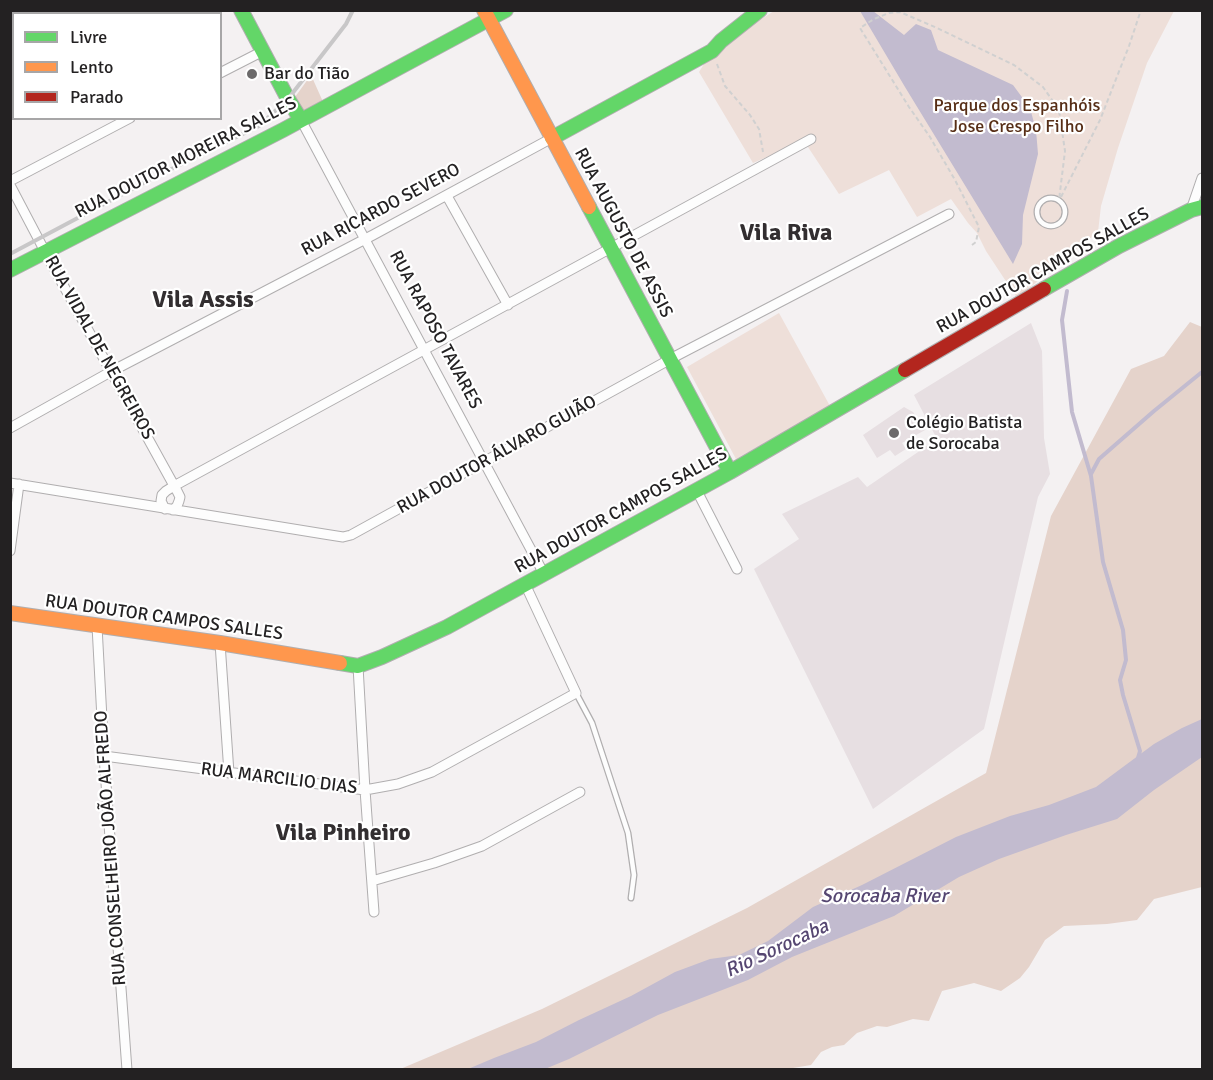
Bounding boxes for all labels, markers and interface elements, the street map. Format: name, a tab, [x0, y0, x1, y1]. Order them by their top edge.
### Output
legend	[12, 12, 222, 120]
text: Livre	[70, 26, 107, 48]
text: Lento	[70, 56, 113, 78]
place label: Bar do Tião	[264, 63, 350, 85]
marker: Bar do Tião	[245, 67, 259, 81]
text: Parado	[70, 86, 123, 108]
street label: RUA DOUTOR MOREIRA SALLES	[72, 93, 300, 223]
park label: Parque dos Espanhóis Jose Crespo Filho	[934, 95, 1100, 138]
street label: RUA AUGUSTO DE ASSIS	[569, 144, 677, 322]
street label: RUA RICARDO SEVERO	[298, 159, 464, 261]
street label: RUA DOUTOR CAMPOS SALLES	[933, 203, 1153, 339]
district label: Vila Riva	[740, 220, 832, 248]
street label: RUA RAPOSO TAVARES	[384, 247, 486, 413]
street label: RUA VIDAL DE NEGREIROS	[39, 252, 159, 444]
district label: Vila Assis	[152, 287, 254, 315]
street label: RUA DOUTOR ÁLVARO GUIÃO	[393, 391, 601, 519]
place label: Colégio Batista de Sorocaba	[906, 412, 1022, 454]
marker: Colégio Batista de Sorocaba	[887, 426, 901, 440]
street label: RUA DOUTOR CAMPOS SALLES	[511, 443, 731, 579]
street label: RUA DOUTOR CAMPOS SALLES	[44, 591, 284, 645]
street label: RUA CONSELHEIRO JOÃO ALFREDO	[91, 710, 131, 986]
street label: RUA MARCILIO DIAS	[199, 759, 359, 799]
district label: Vila Pinheiro	[275, 820, 411, 848]
water label: Sorocaba River	[821, 885, 947, 909]
water label: Rio Sorocaba	[721, 915, 833, 983]

